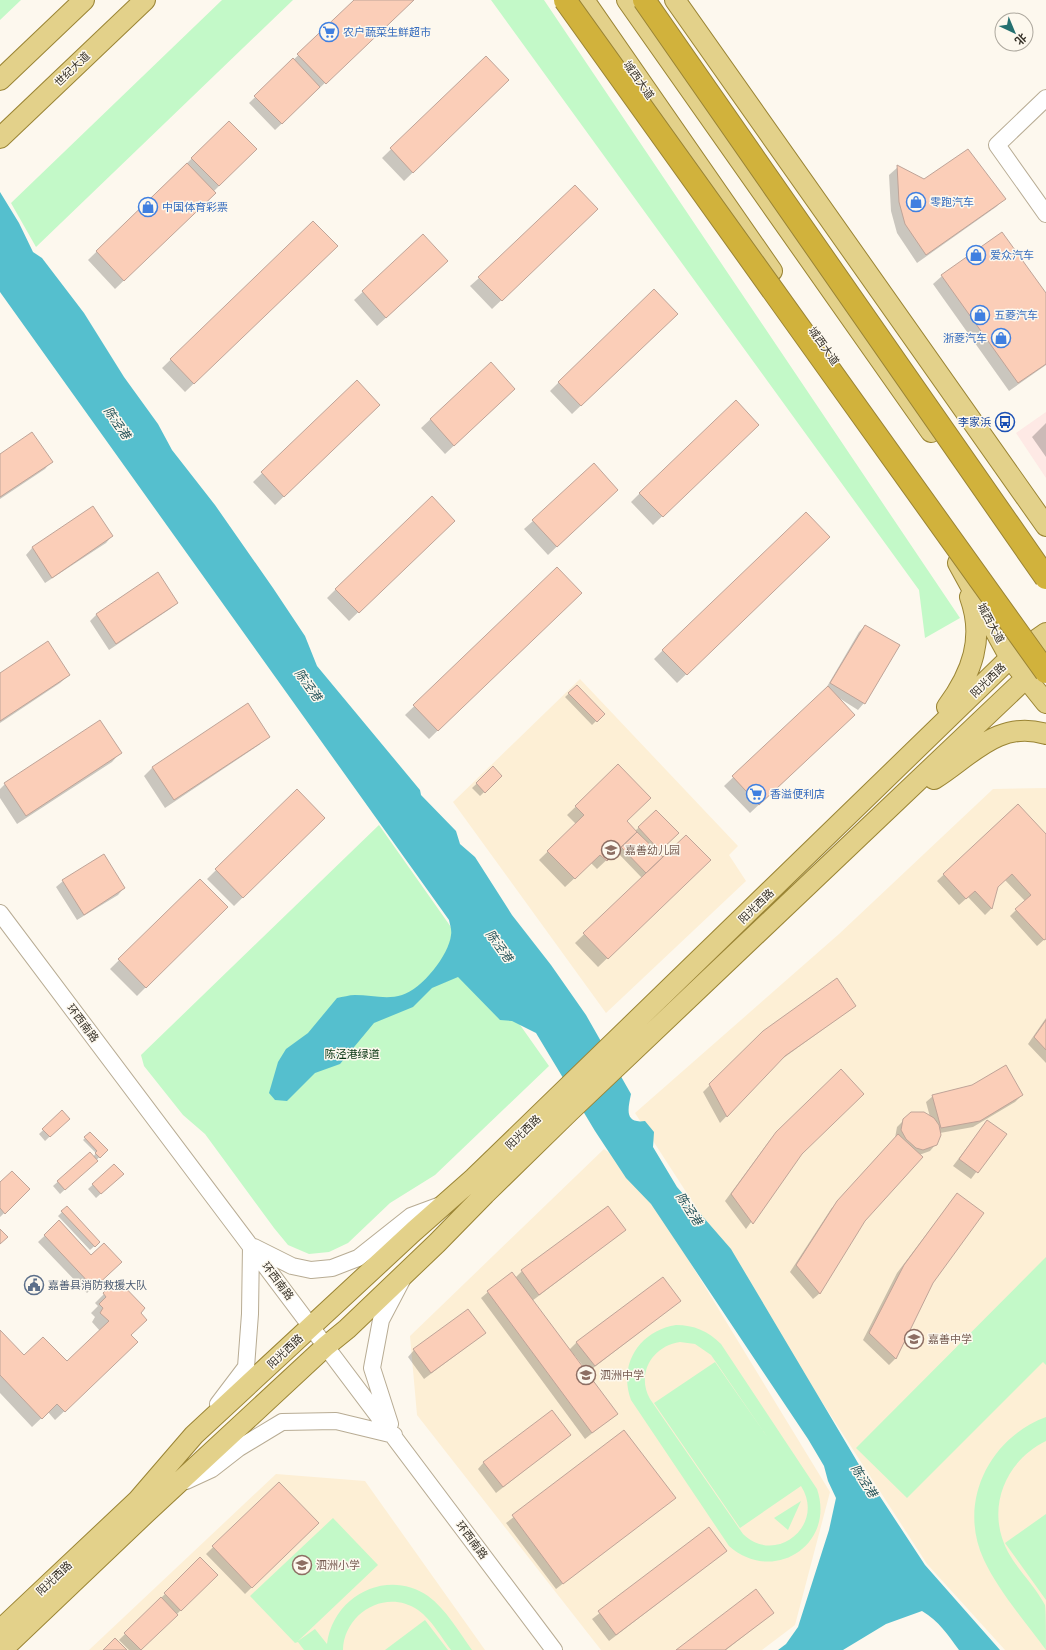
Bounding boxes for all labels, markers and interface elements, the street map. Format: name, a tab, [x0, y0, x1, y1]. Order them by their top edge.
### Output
north arrow	[994, 12, 1034, 52]
supermarket icon: 农户蔬菜生鲜超市	[318, 21, 340, 43]
place label: 农户蔬菜生鲜超市	[343, 26, 431, 39]
text: 北	[1012, 30, 1029, 47]
street label: 世纪大道	[52, 49, 93, 89]
street label: 城西大道	[621, 59, 657, 102]
shop icon: 零跑汽车	[905, 191, 927, 213]
shop icon: 中国体育彩票	[137, 196, 159, 218]
place label: 零跑汽车	[930, 196, 974, 209]
place label: 中国体育彩票	[162, 201, 228, 214]
shop icon: 爱众汽车	[965, 244, 987, 266]
place label: 爱众汽车	[990, 249, 1034, 262]
shop icon: 五菱汽车	[969, 304, 991, 326]
place label: 五菱汽车	[994, 309, 1038, 322]
street label: 城西大道	[806, 325, 842, 368]
shop icon: 浙菱汽车	[990, 327, 1012, 349]
place label: 浙菱汽车	[943, 332, 987, 345]
water label: 陈泾港	[100, 404, 134, 444]
bus stop icon: 李家浜	[994, 411, 1016, 433]
place label: 李家浜	[958, 416, 991, 429]
street label: 城西大道	[974, 601, 1007, 646]
street label: 阳光西路	[968, 660, 1009, 700]
water label: 陈泾港	[291, 666, 325, 706]
supermarket icon: 香溢便利店	[745, 783, 767, 805]
place label: 香溢便利店	[770, 788, 825, 801]
school or university icon: 嘉善幼儿园	[600, 839, 622, 861]
place label: 嘉善幼儿园	[625, 844, 680, 857]
street label: 阳光西路	[736, 886, 777, 926]
water label: 陈泾港	[482, 927, 516, 967]
street label: 环西南路	[64, 1002, 101, 1045]
park label: 陈泾港绿道	[325, 1048, 380, 1061]
street label: 阳光西路	[503, 1112, 544, 1152]
water label: 陈泾港	[672, 1190, 706, 1230]
street label: 环西南路	[259, 1260, 296, 1303]
public building icon: 嘉善县消防救援大队	[23, 1274, 45, 1296]
place label: 嘉善县消防救援大队	[48, 1279, 147, 1292]
school or university icon: 嘉善中学	[903, 1328, 925, 1350]
street label: 阳光西路	[265, 1332, 306, 1371]
place label: 嘉善中学	[928, 1333, 972, 1346]
school or university icon: 泗洲中学	[575, 1364, 597, 1386]
place label: 泗洲中学	[600, 1369, 644, 1382]
water label: 陈泾港	[847, 1462, 881, 1502]
street label: 环西南路	[453, 1519, 490, 1562]
school or university icon: 泗洲小学	[291, 1554, 313, 1576]
street label: 阳光西路	[34, 1559, 75, 1598]
place label: 泗洲小学	[316, 1559, 360, 1572]

